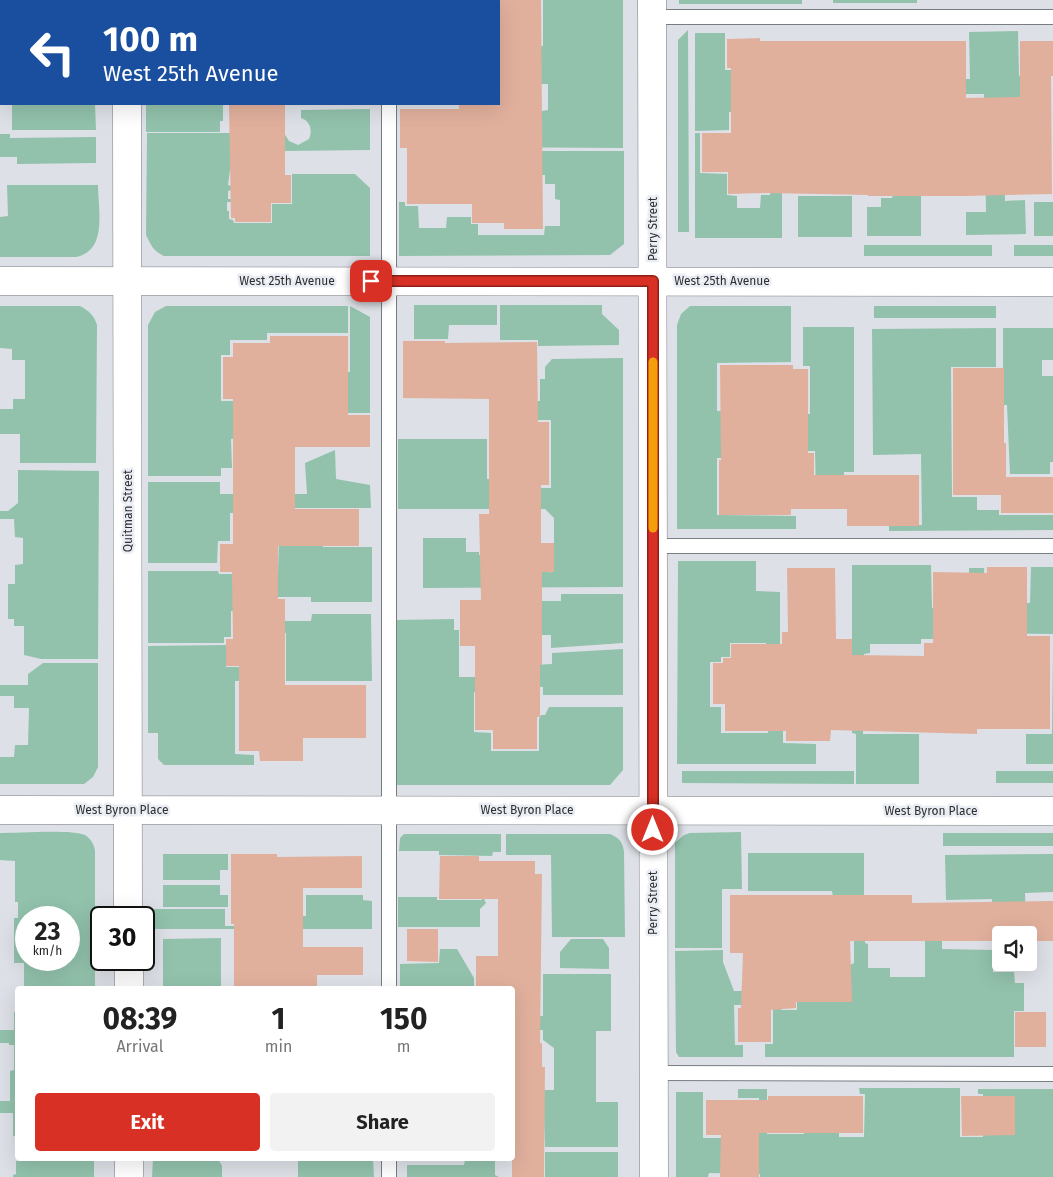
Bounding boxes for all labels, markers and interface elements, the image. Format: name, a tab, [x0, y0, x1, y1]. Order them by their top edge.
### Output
text: 100 m	[103, 18, 198, 60]
icon: left	[20, 20, 85, 85]
text: West 25th Avenue	[103, 60, 278, 87]
street label: Perry Street	[646, 196, 660, 261]
pin	[350, 260, 392, 302]
icon: arrive	[357, 267, 385, 295]
street label: West 25th Avenue	[239, 274, 335, 288]
street label: West 25th Avenue	[674, 274, 770, 288]
street label: Quitman Street	[121, 469, 135, 552]
street label: West Byron Place	[75, 803, 169, 817]
street label: West Byron Place	[480, 803, 574, 817]
position arrow	[626, 803, 678, 855]
street label: West Byron Place	[884, 804, 978, 818]
street label: Perry Street	[646, 870, 660, 935]
speed limit sign: 30	[90, 906, 155, 971]
text: 23	[35, 917, 60, 947]
map controls	[992, 926, 1037, 971]
button: sound	[992, 926, 1037, 971]
text: km/h	[33, 944, 62, 958]
text: 08:39	[103, 1001, 177, 1037]
text: 1	[272, 1001, 286, 1037]
text: 150	[380, 1001, 427, 1037]
text: Arrival	[116, 1037, 163, 1056]
text: min	[265, 1037, 292, 1056]
text: m	[397, 1037, 411, 1056]
button: Exit	[35, 1093, 260, 1151]
button: Share	[270, 1093, 495, 1151]

